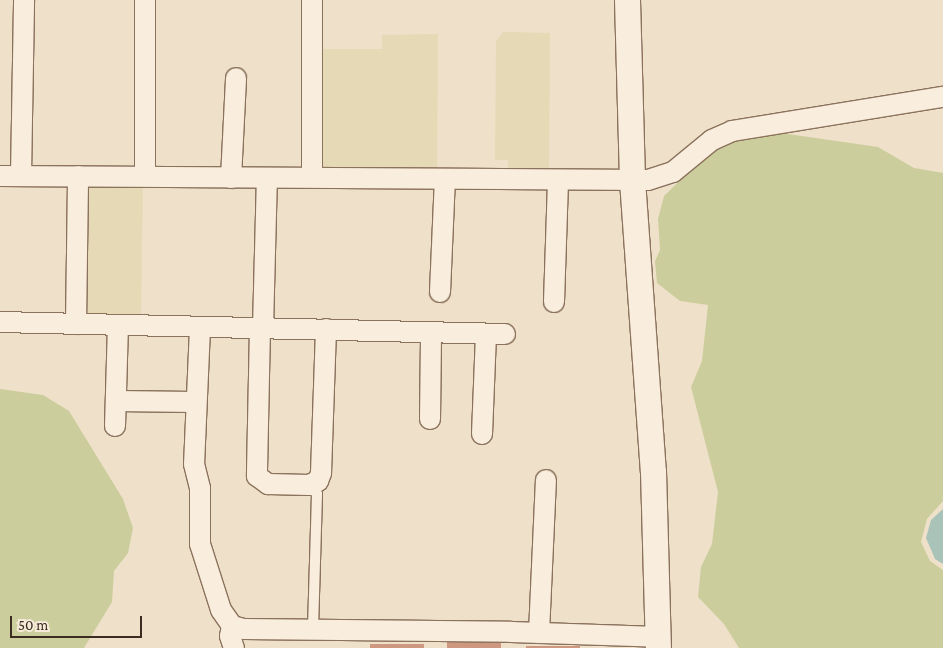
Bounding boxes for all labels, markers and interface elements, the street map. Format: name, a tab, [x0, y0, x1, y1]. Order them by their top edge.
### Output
scale bar	[12, 606, 145, 638]
text: 50 m	[18, 617, 48, 633]

